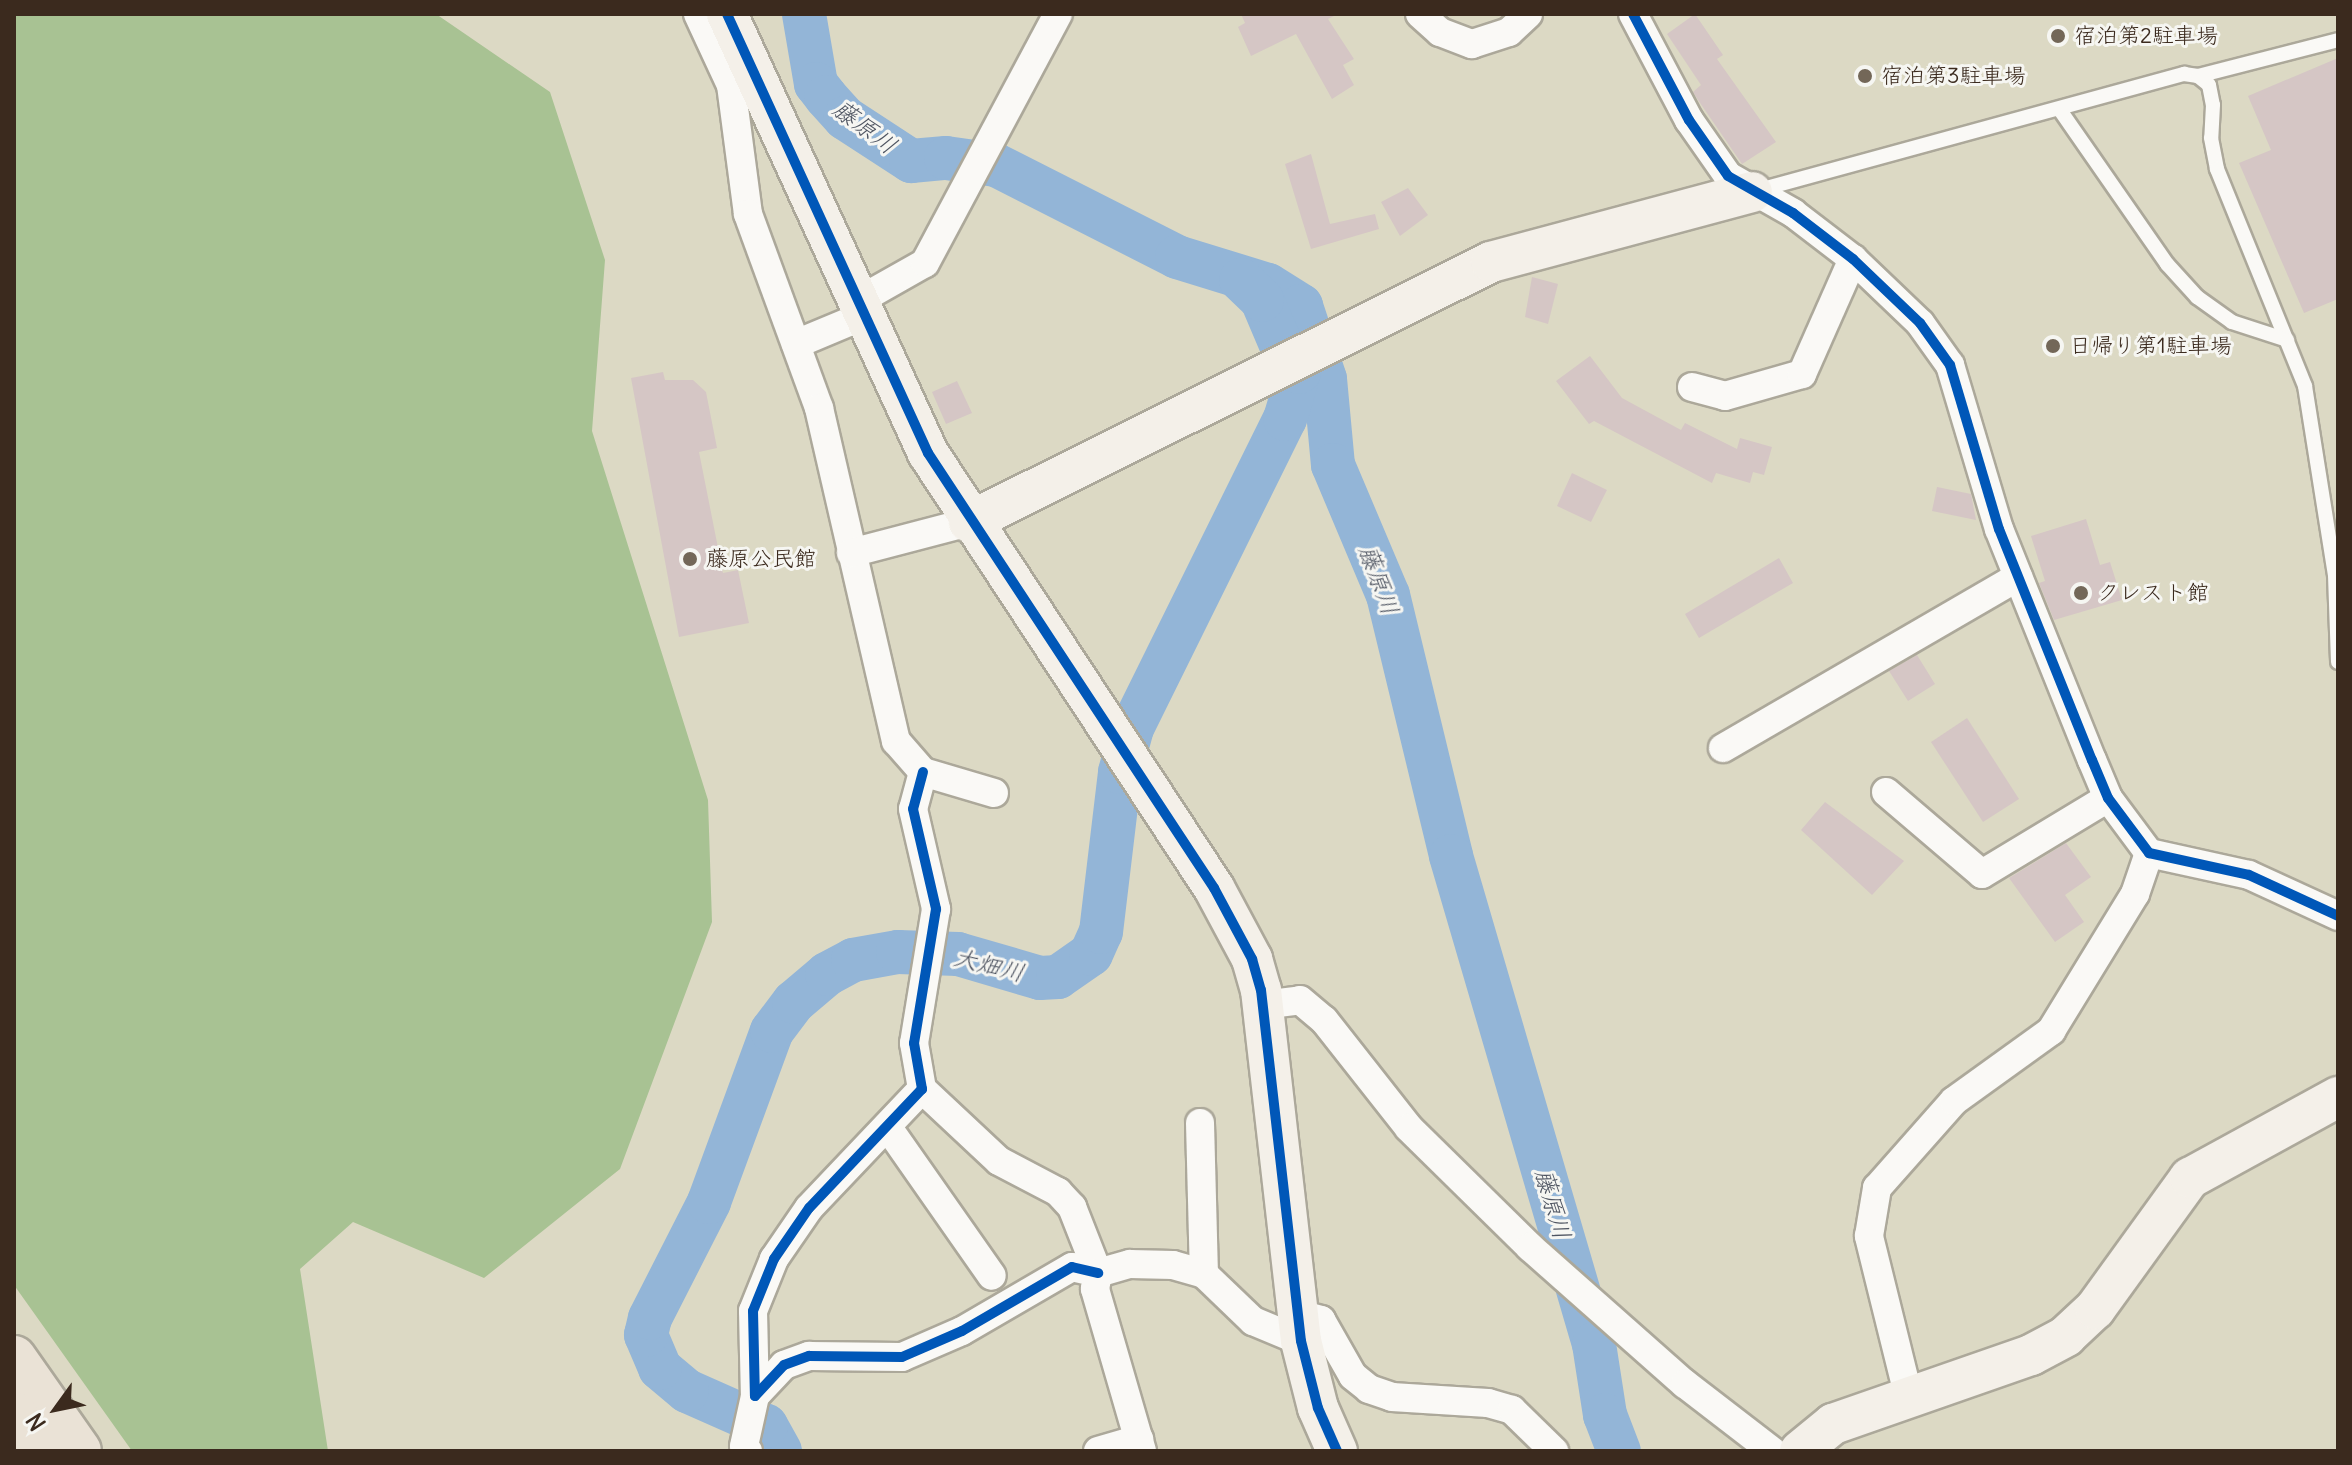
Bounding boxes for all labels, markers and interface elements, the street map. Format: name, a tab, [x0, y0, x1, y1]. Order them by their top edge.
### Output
place label: 宿泊第2駐車場	[2074, 23, 2218, 49]
marker: 宿泊第2駐車場	[2049, 27, 2067, 45]
place label: 宿泊第3駐車場	[1881, 63, 2025, 89]
marker: 宿泊第3駐車場	[1856, 67, 1874, 85]
water label: 藤原川	[828, 94, 902, 160]
place label: 日帰り第1駐車場	[2069, 333, 2232, 359]
marker: 日帰り第1駐車場	[2044, 337, 2062, 355]
water label: 藤原川	[1353, 541, 1405, 619]
place label: 藤原公民館	[706, 546, 816, 572]
marker: 藤原公民館	[681, 550, 699, 568]
place label: クレスト館	[2097, 580, 2207, 606]
marker: クレスト館	[2072, 584, 2090, 602]
water label: 大畑川	[951, 942, 1027, 988]
water label: 藤原川	[1529, 1165, 1577, 1243]
north arrow	[16, 1369, 96, 1449]
text: N	[20, 1408, 52, 1436]

